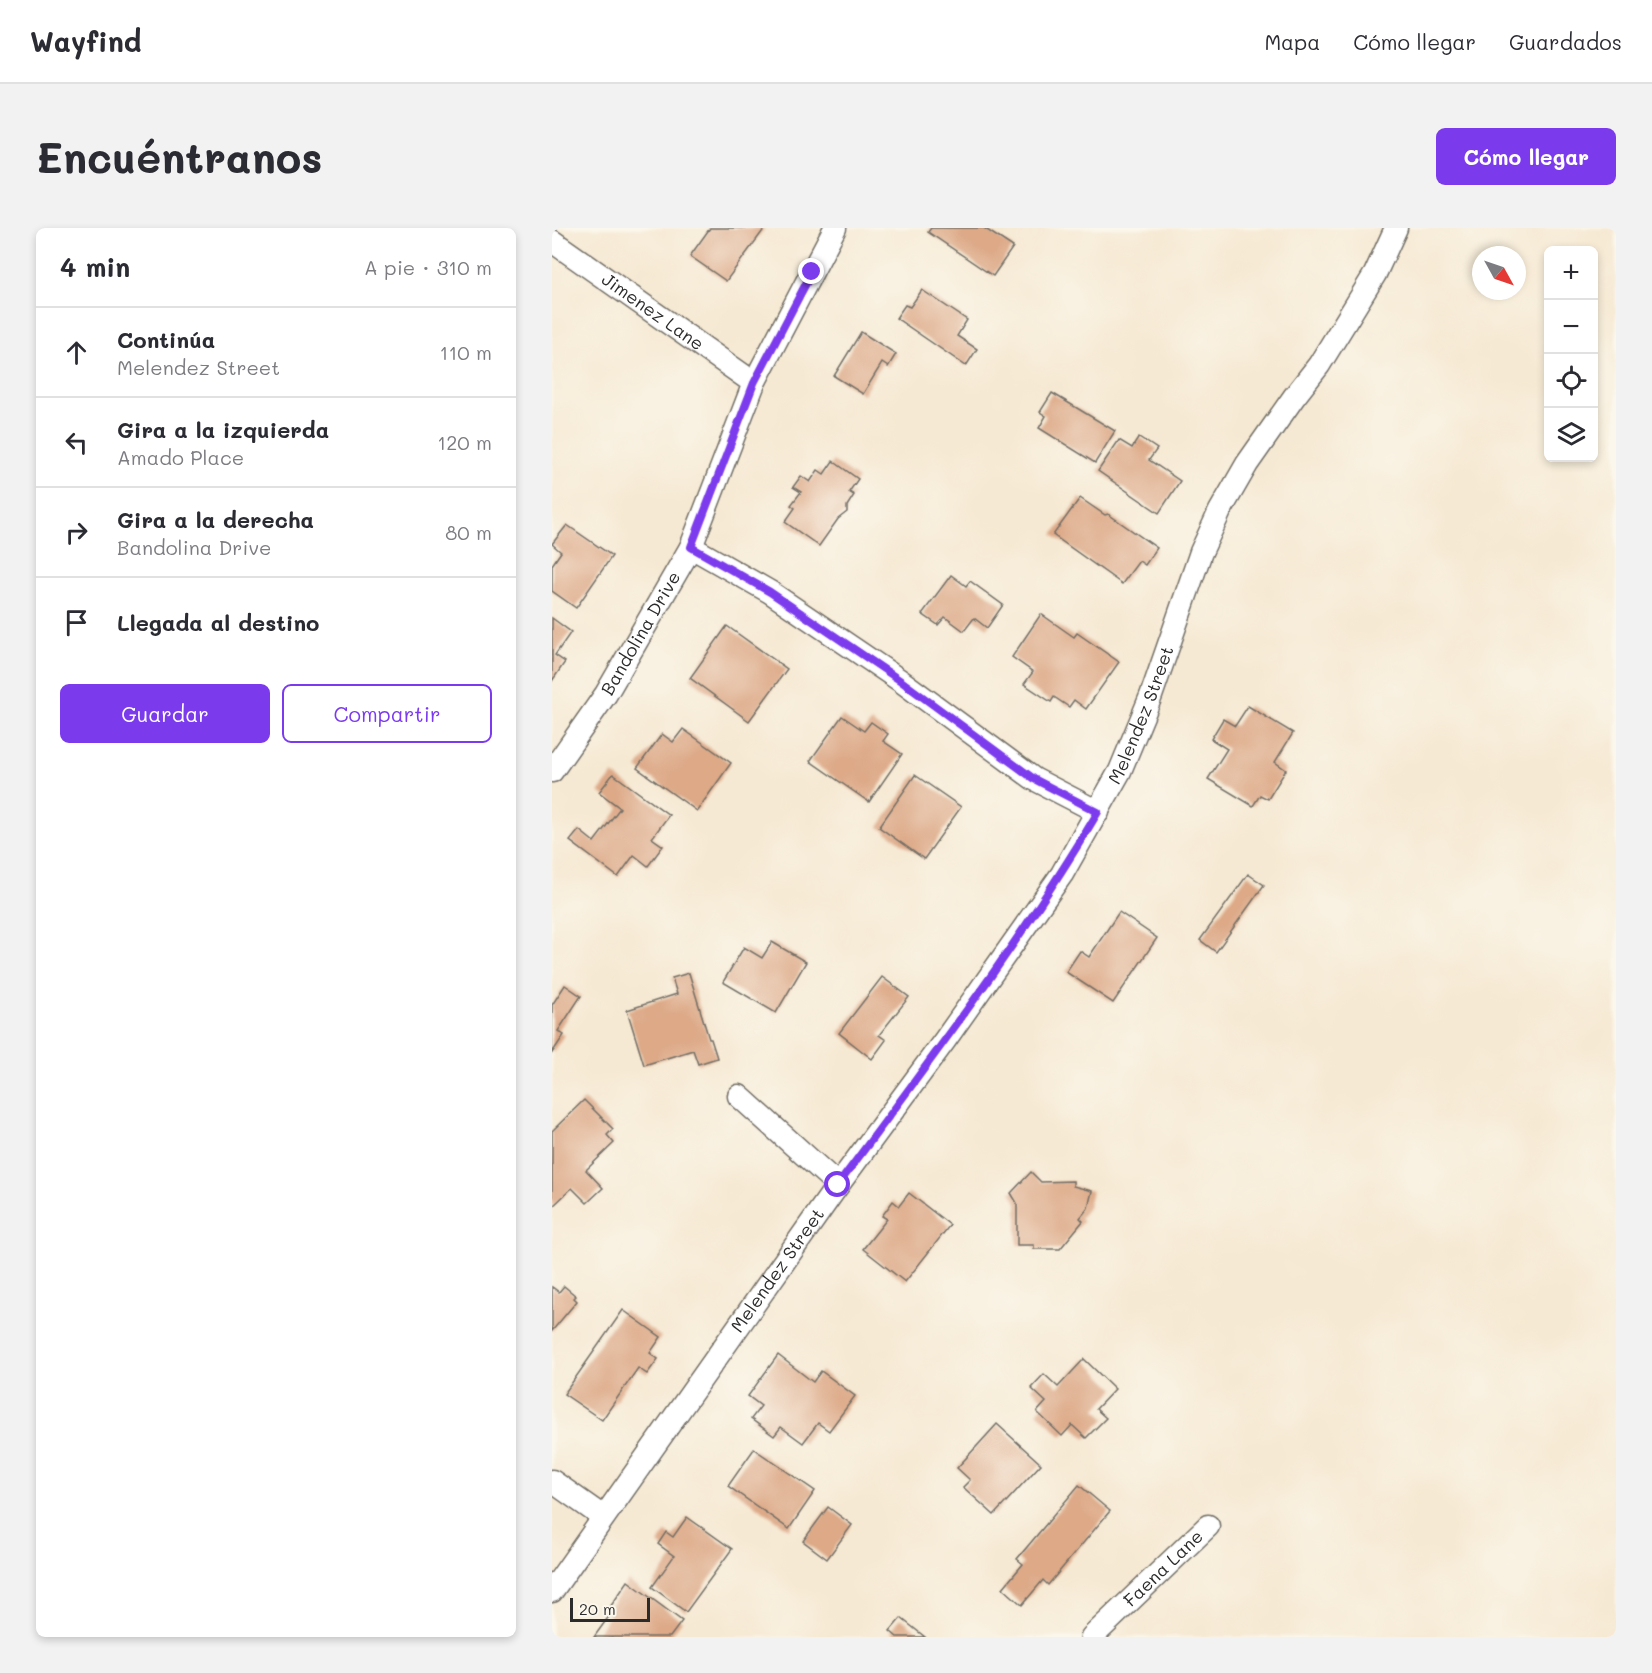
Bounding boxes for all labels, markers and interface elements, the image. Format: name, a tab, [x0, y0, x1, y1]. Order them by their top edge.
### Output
text: Wayfind	[30, 23, 141, 59]
text: Mapa	[1264, 28, 1320, 55]
text: Cómo llegar	[1353, 28, 1476, 55]
text: Guardados	[1509, 28, 1622, 55]
button: Cómo llegar	[1436, 128, 1616, 185]
text: Encuéntranos	[36, 129, 322, 184]
north arrow	[1472, 246, 1526, 300]
map controls	[1544, 246, 1598, 462]
button: +	[1544, 246, 1598, 300]
text: 4 min	[60, 250, 130, 284]
text: A pie · 310 m	[364, 254, 492, 280]
route end	[798, 258, 824, 284]
street label: Jimenez Lane	[597, 267, 709, 355]
button: −	[1544, 300, 1598, 354]
text: Continúa	[117, 325, 215, 354]
icon: ahead	[60, 336, 93, 369]
text: 110 m	[439, 339, 492, 365]
text: Melendez Street	[117, 354, 280, 380]
button: locate	[1544, 354, 1598, 408]
button: layers	[1544, 408, 1598, 462]
text: Gira a la izquierda	[117, 415, 329, 444]
icon: left	[60, 426, 93, 459]
text: 120 m	[437, 429, 492, 455]
text: Amado Place	[117, 444, 244, 470]
text: Gira a la derecha	[117, 505, 314, 534]
icon: right	[60, 516, 93, 549]
text: 80 m	[445, 519, 492, 545]
text: Bandolina Drive	[117, 534, 271, 560]
street label: Bandolina Drive	[595, 567, 685, 699]
icon: arrive	[60, 606, 93, 639]
text: Llegada al destino	[117, 608, 319, 637]
street label: Melendez Street	[1102, 642, 1179, 788]
button: Guardar	[60, 684, 270, 743]
button: Compartir	[282, 684, 492, 743]
route start	[824, 1171, 850, 1197]
street label: Melendez Street	[725, 1203, 829, 1337]
street label: Faena Lane	[1118, 1524, 1208, 1611]
scale bar	[570, 1595, 650, 1622]
text: 20 m	[579, 1598, 616, 1619]

